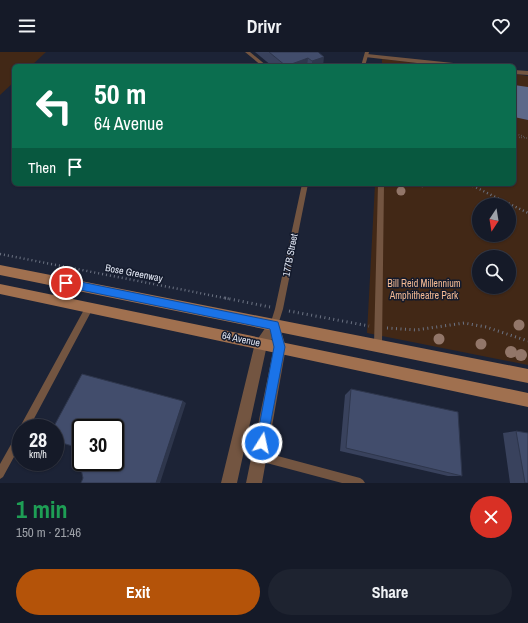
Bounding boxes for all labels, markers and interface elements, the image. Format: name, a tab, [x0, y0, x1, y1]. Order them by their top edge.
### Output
text: Drivr	[247, 14, 281, 39]
icon: menu	[16, 15, 38, 37]
icon: heart	[490, 15, 512, 37]
text: 50 m	[94, 75, 146, 113]
icon: left	[28, 80, 80, 132]
text: 64 Avenue	[94, 111, 164, 136]
icon: arrive	[64, 156, 86, 178]
text: Then	[28, 157, 56, 178]
north arrow	[472, 198, 516, 242]
map controls	[472, 198, 516, 294]
street label: 177B Street	[279, 232, 301, 277]
button: search	[472, 250, 516, 294]
street label: Bose Greenway	[104, 261, 165, 285]
pin	[49, 266, 83, 300]
icon: arrive	[55, 272, 77, 294]
park label: Bill Reid Millennium Amphitheatre Park	[387, 277, 461, 302]
street label: 64 Avenue	[221, 329, 262, 349]
speed limit sign: 30	[72, 419, 124, 471]
position arrow	[241, 422, 283, 464]
text: 28	[29, 426, 47, 453]
text: km/h	[29, 448, 47, 461]
text: 1 min	[16, 493, 67, 525]
button: close	[470, 496, 512, 538]
text: 150 m · 21:46	[16, 524, 81, 541]
button: Exit	[16, 569, 260, 615]
button: Share	[268, 569, 512, 615]

